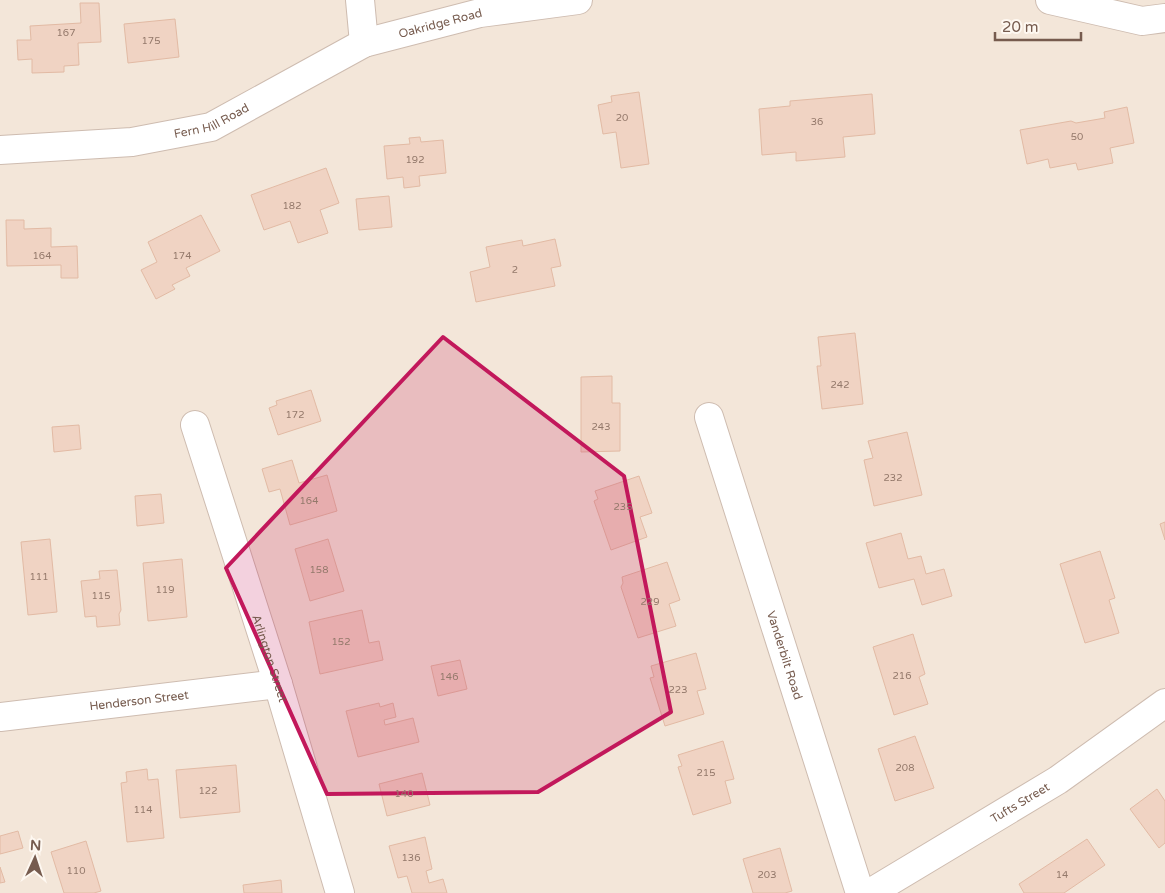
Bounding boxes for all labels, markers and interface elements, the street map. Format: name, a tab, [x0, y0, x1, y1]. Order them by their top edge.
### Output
street label: Oakridge Road	[397, 6, 484, 41]
scale bar	[995, 10, 1081, 42]
text: 20 m	[1002, 18, 1039, 36]
house number: 167	[57, 27, 75, 39]
house number: 175	[142, 35, 160, 47]
street label: Fern Hill Road	[173, 101, 251, 141]
house number: 20	[616, 112, 628, 124]
house number: 36	[811, 116, 823, 128]
house number: 50	[1071, 131, 1083, 143]
house number: 192	[406, 154, 424, 166]
house number: 182	[283, 200, 301, 212]
house number: 164	[33, 250, 51, 262]
house number: 174	[173, 250, 191, 262]
house number: 2	[512, 264, 518, 276]
house number: 242	[831, 379, 849, 391]
house number: 172	[286, 409, 304, 421]
house number: 243	[592, 421, 610, 433]
house number: 232	[884, 472, 902, 484]
house number: 164	[300, 495, 318, 507]
house number: 235	[614, 501, 632, 513]
house number: 158	[310, 564, 328, 576]
house number: 111	[30, 571, 48, 583]
house number: 119	[156, 584, 174, 596]
house number: 115	[92, 590, 110, 602]
house number: 229	[641, 596, 659, 608]
street label: Vanderbilt Road	[764, 609, 805, 701]
street label: Arlington Street	[249, 613, 290, 704]
house number: 152	[332, 636, 350, 648]
house number: 216	[893, 670, 911, 682]
house number: 146	[440, 671, 458, 683]
house number: 223	[669, 684, 687, 696]
street label: Henderson Street	[89, 688, 190, 713]
house number: 208	[896, 762, 914, 774]
house number: 215	[697, 767, 715, 779]
street label: Tufts Street	[988, 780, 1052, 826]
house number: 122	[199, 785, 217, 797]
house number: 140	[395, 788, 413, 800]
house number: 114	[134, 804, 152, 816]
north arrow	[10, 833, 60, 883]
text: N	[30, 837, 42, 854]
house number: 136	[402, 852, 420, 864]
house number: 110	[67, 865, 85, 877]
house number: 203	[758, 869, 776, 881]
house number: 14	[1056, 869, 1068, 881]

